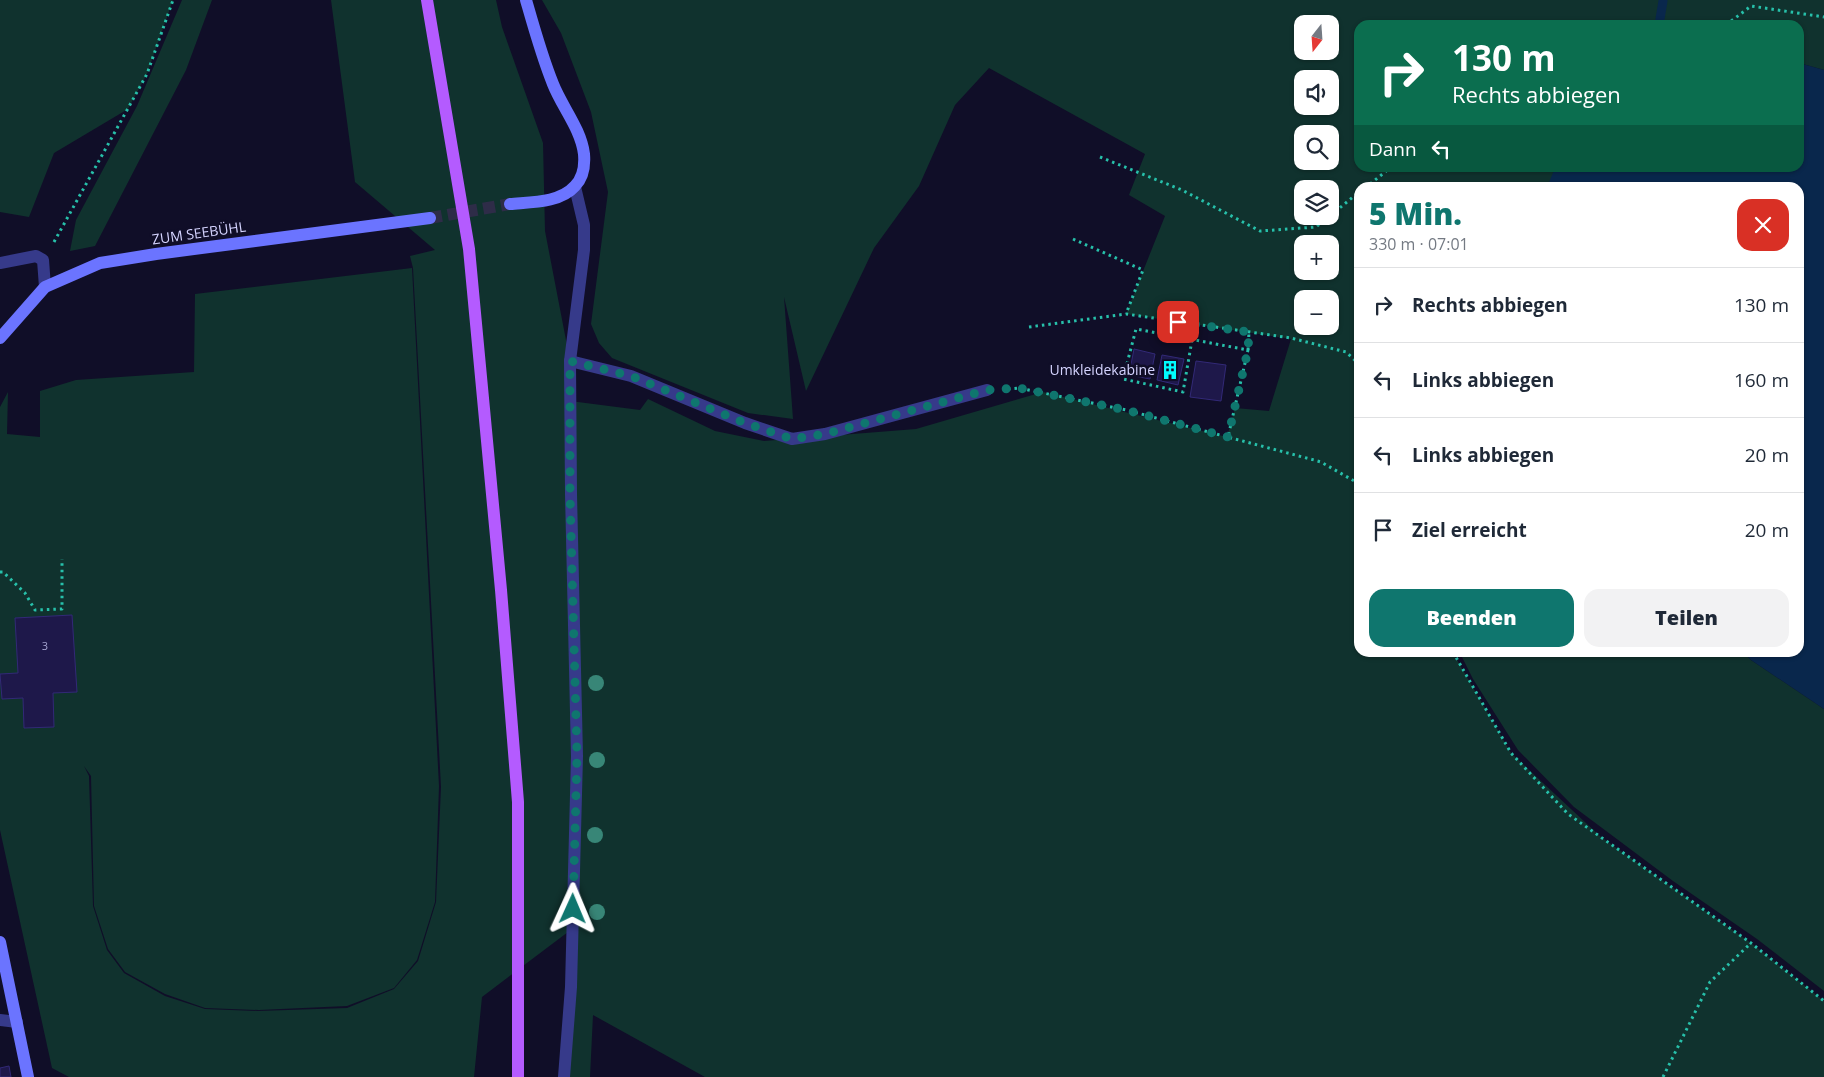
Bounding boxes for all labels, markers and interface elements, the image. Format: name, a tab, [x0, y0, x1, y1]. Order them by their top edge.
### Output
north arrow	[1294, 15, 1339, 60]
map controls	[1294, 15, 1339, 335]
text: 130 m	[1452, 34, 1556, 81]
icon: right	[1369, 40, 1434, 105]
button: sound	[1294, 70, 1339, 115]
text: Rechts abbiegen	[1452, 79, 1621, 109]
button: search	[1294, 125, 1339, 170]
icon: left	[1427, 135, 1455, 163]
text: Dann	[1369, 136, 1417, 162]
button: layers	[1294, 180, 1339, 225]
text: 5 Min.	[1369, 193, 1462, 234]
button: close	[1737, 199, 1789, 251]
street label: ZUM SEEBÜHL	[151, 217, 247, 248]
text: 330 m · 07:01	[1369, 233, 1469, 255]
button: +	[1294, 235, 1339, 280]
button: −	[1294, 290, 1339, 335]
icon: right	[1369, 291, 1397, 319]
text: Rechts abbiegen	[1412, 292, 1568, 318]
text: 130 m	[1734, 292, 1789, 318]
pin	[1157, 301, 1199, 343]
icon: arrive	[1164, 308, 1192, 336]
building icon: Umkleidekabine	[1159, 359, 1181, 381]
place label: Umkleidekabine	[1049, 360, 1155, 379]
icon: left	[1369, 366, 1397, 394]
text: Links abbiegen	[1412, 367, 1554, 393]
text: 160 m	[1734, 367, 1789, 393]
icon: left	[1369, 441, 1397, 469]
text: Links abbiegen	[1412, 442, 1554, 468]
text: 20 m	[1745, 442, 1789, 468]
icon: arrive	[1369, 516, 1397, 544]
text: Ziel erreicht	[1412, 517, 1527, 543]
text: 20 m	[1745, 517, 1789, 543]
button: Beenden	[1369, 589, 1574, 647]
button: Teilen	[1584, 589, 1789, 647]
house number: 3	[42, 638, 48, 653]
position arrow	[546, 882, 598, 934]

